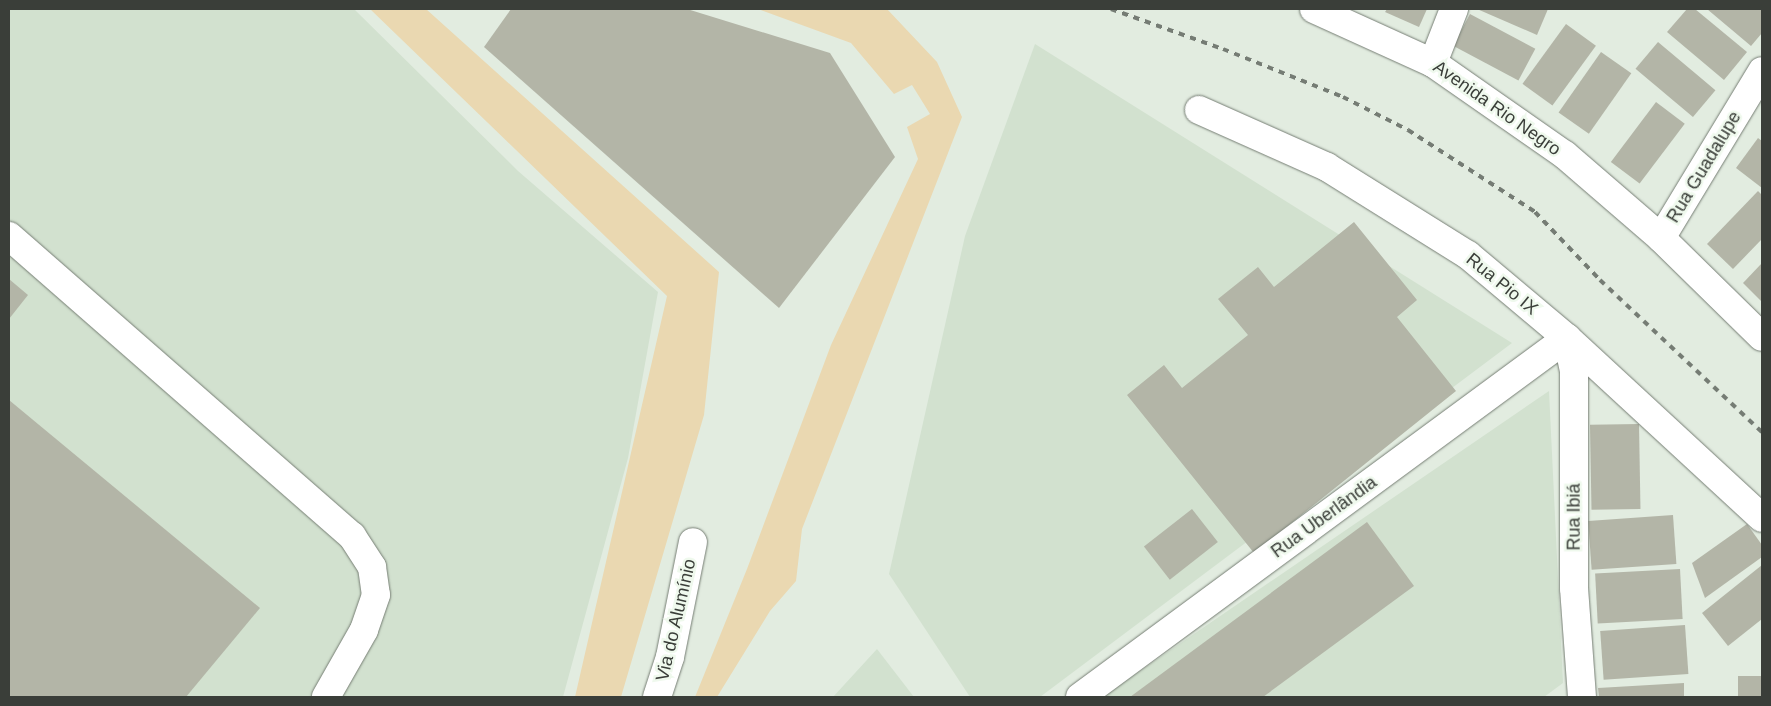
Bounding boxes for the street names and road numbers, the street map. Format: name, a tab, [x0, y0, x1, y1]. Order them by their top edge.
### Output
street label: Avenida Rio Negro	[1429, 56, 1565, 160]
street label: Rua Guadalupe	[1662, 107, 1746, 227]
street label: Rua Pio IX	[1462, 249, 1542, 319]
street label: Rua Uberlândia	[1267, 472, 1381, 562]
street label: Rua Ibiá	[1563, 483, 1585, 551]
street label: Via do Alumínio	[651, 556, 701, 684]

